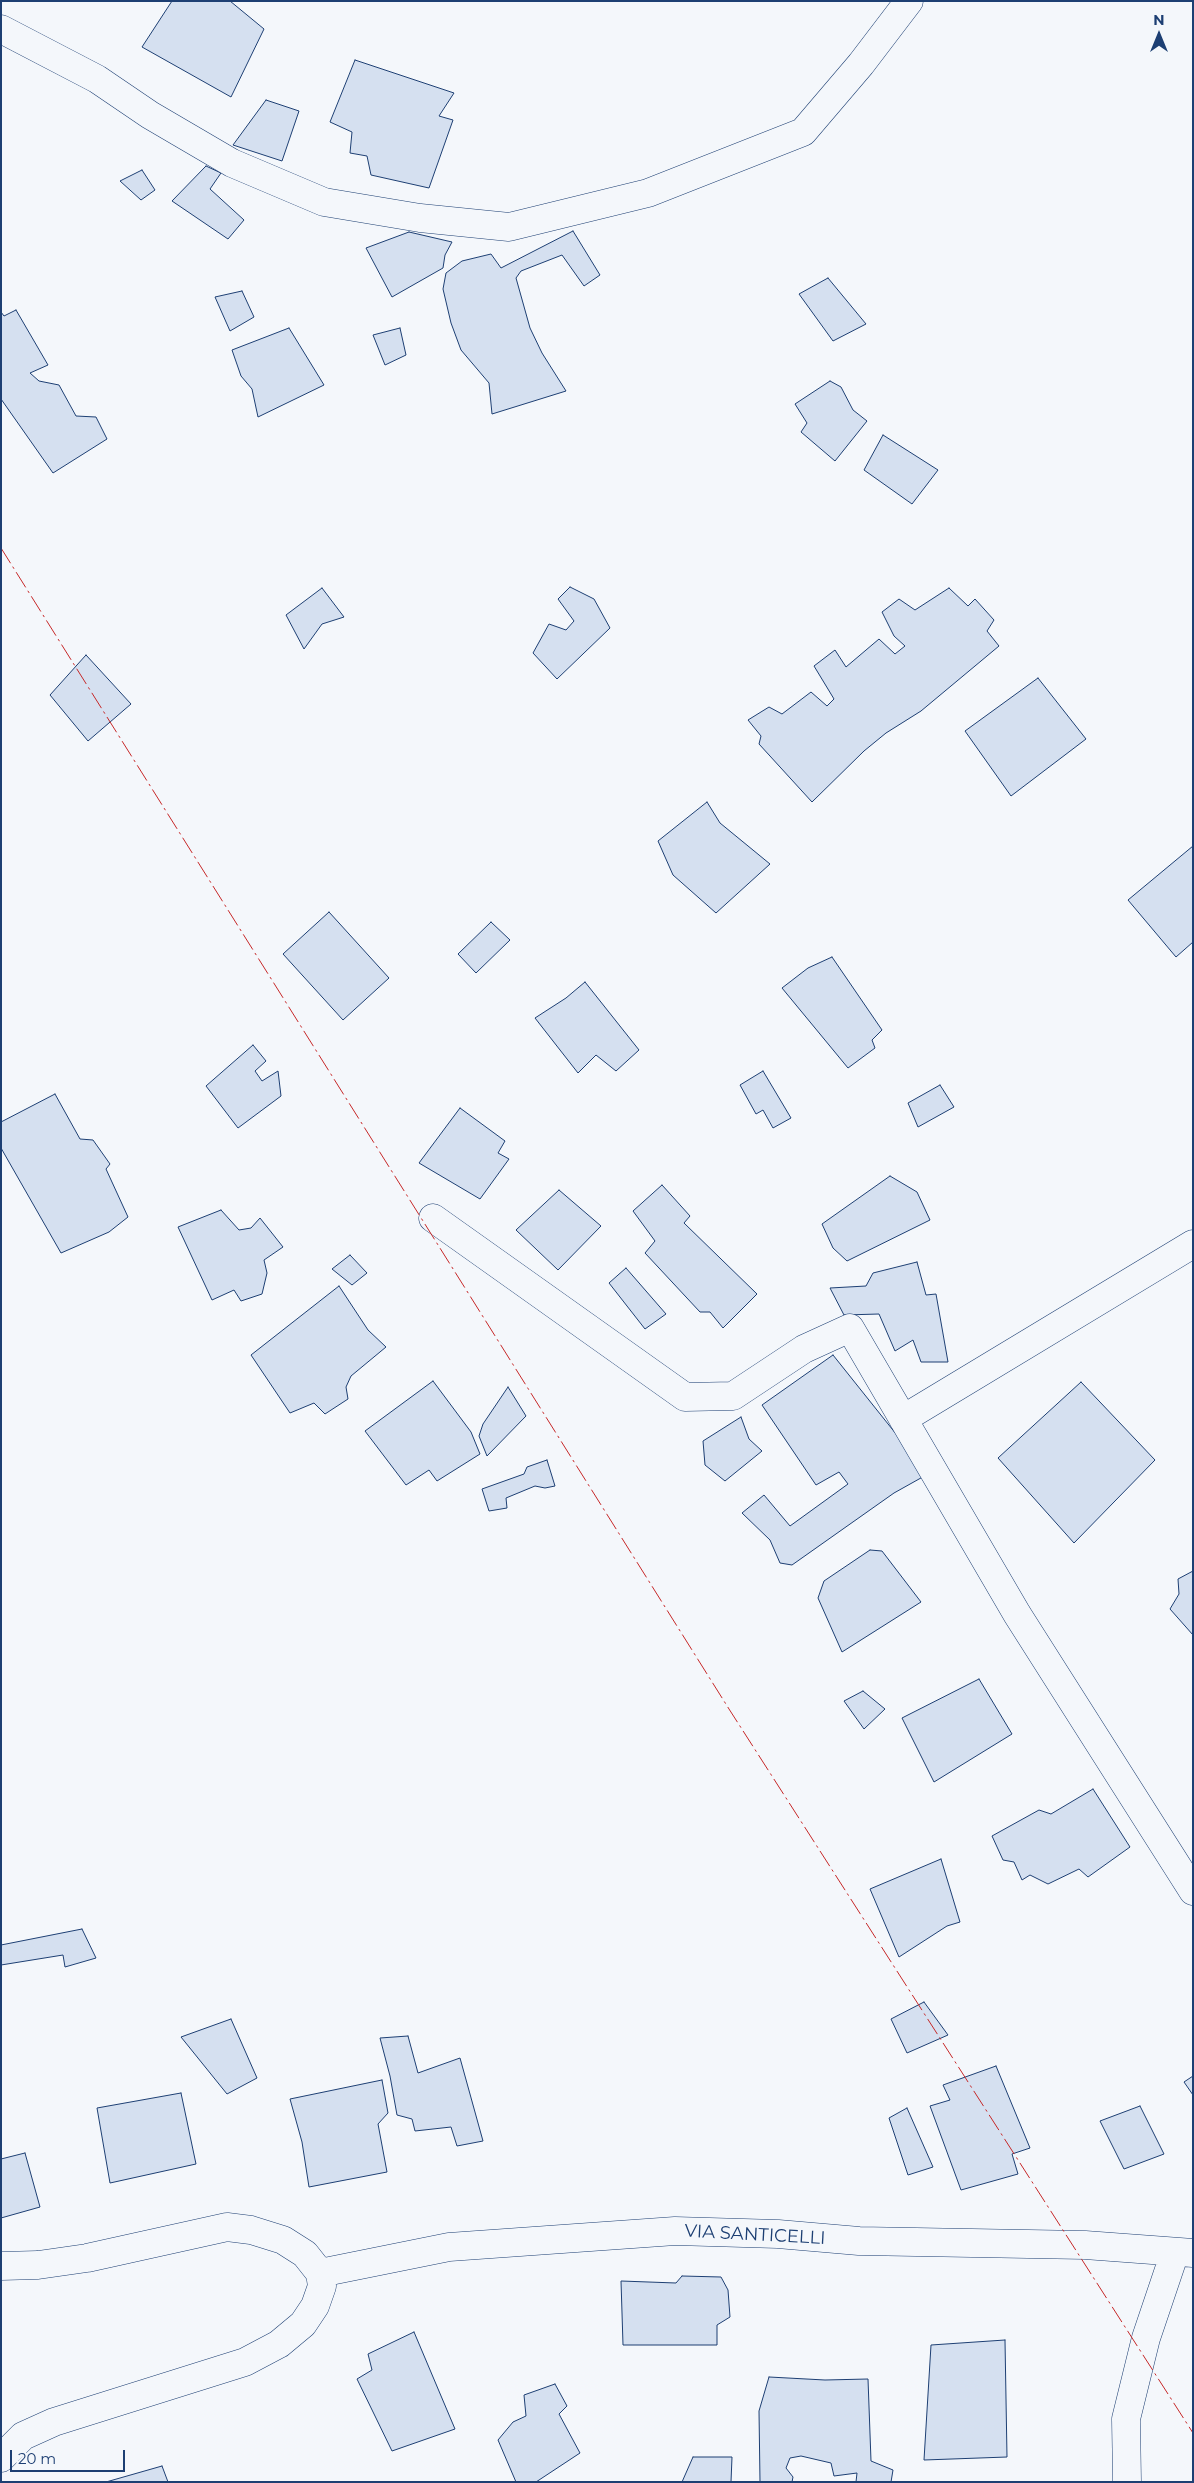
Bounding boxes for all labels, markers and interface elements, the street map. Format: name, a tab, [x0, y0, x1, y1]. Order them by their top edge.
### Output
north arrow	[1134, 10, 1184, 60]
text: N	[1153, 11, 1165, 29]
street label: VIA SANTICELLI	[684, 2221, 826, 2249]
scale bar	[12, 2440, 128, 2472]
text: 20 m	[18, 2449, 56, 2468]

